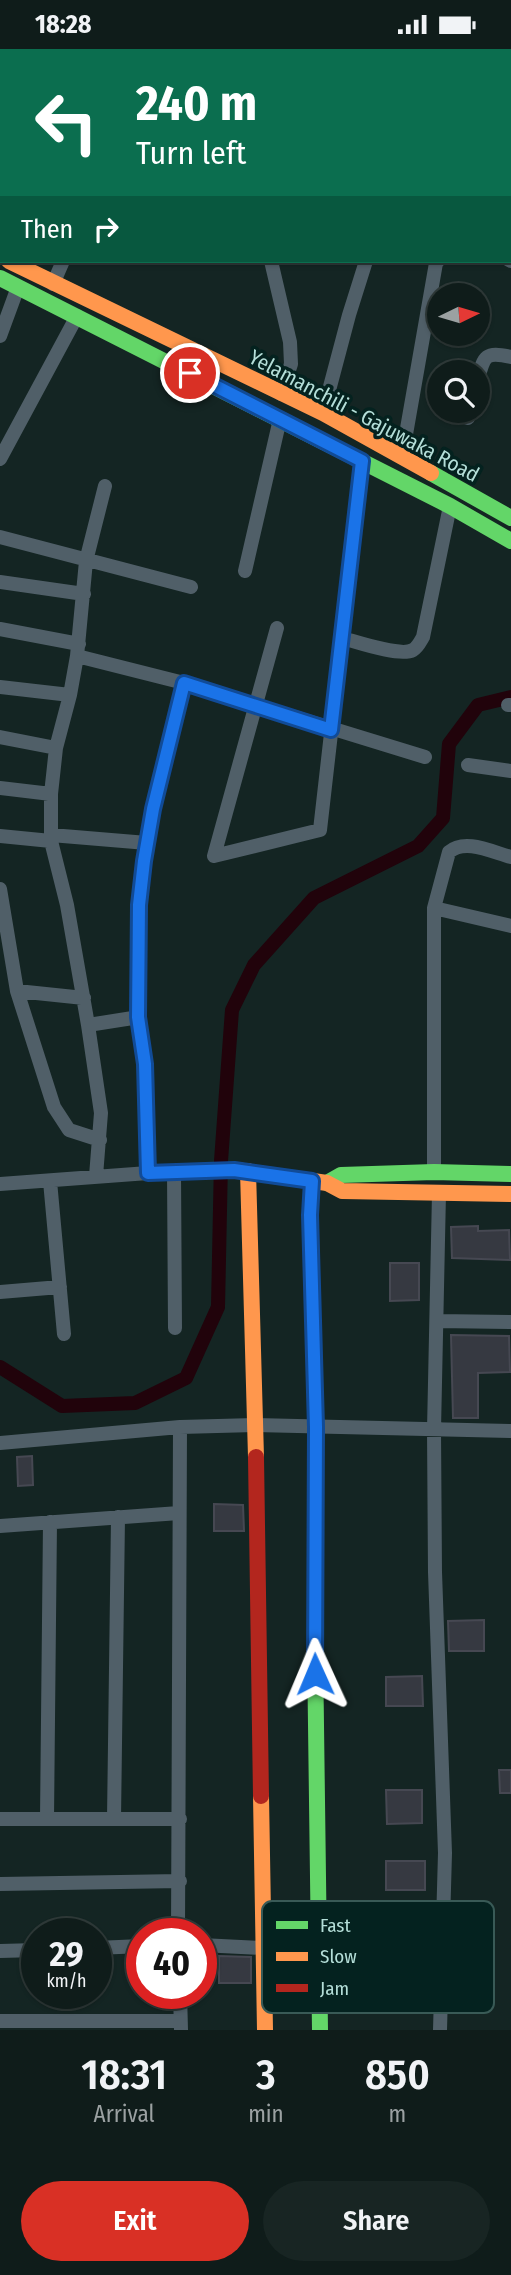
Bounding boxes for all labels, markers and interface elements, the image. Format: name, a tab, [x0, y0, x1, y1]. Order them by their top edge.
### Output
text: 18:28	[35, 9, 91, 40]
text: 240 m	[136, 74, 257, 133]
icon: left	[21, 77, 112, 168]
text: Turn left	[136, 134, 246, 172]
icon: right	[87, 210, 125, 248]
text: Then	[21, 214, 73, 245]
north arrow	[427, 283, 490, 347]
map controls	[427, 283, 490, 423]
pin	[160, 343, 220, 403]
street label: Yelamanchili - Gajuwaka Road	[244, 344, 484, 488]
icon: arrive	[171, 354, 209, 392]
button: search	[427, 360, 490, 423]
position arrow	[278, 1637, 352, 1711]
legend	[262, 1901, 494, 2013]
text: Fast	[320, 1914, 351, 1937]
speed limit sign: 40	[126, 1918, 217, 2009]
text: 29	[49, 1933, 84, 1975]
text: Slow	[320, 1945, 357, 1968]
text: km/h	[46, 1970, 87, 1992]
text: Jam	[320, 1977, 349, 2000]
text: 18:31	[81, 2050, 167, 2100]
text: 3	[256, 2050, 276, 2100]
text: 850	[365, 2050, 430, 2100]
text: Arrival	[94, 2100, 155, 2128]
text: min	[248, 2100, 284, 2128]
text: m	[389, 2100, 406, 2128]
button: Exit	[21, 2181, 249, 2261]
button: Share	[263, 2181, 490, 2261]

